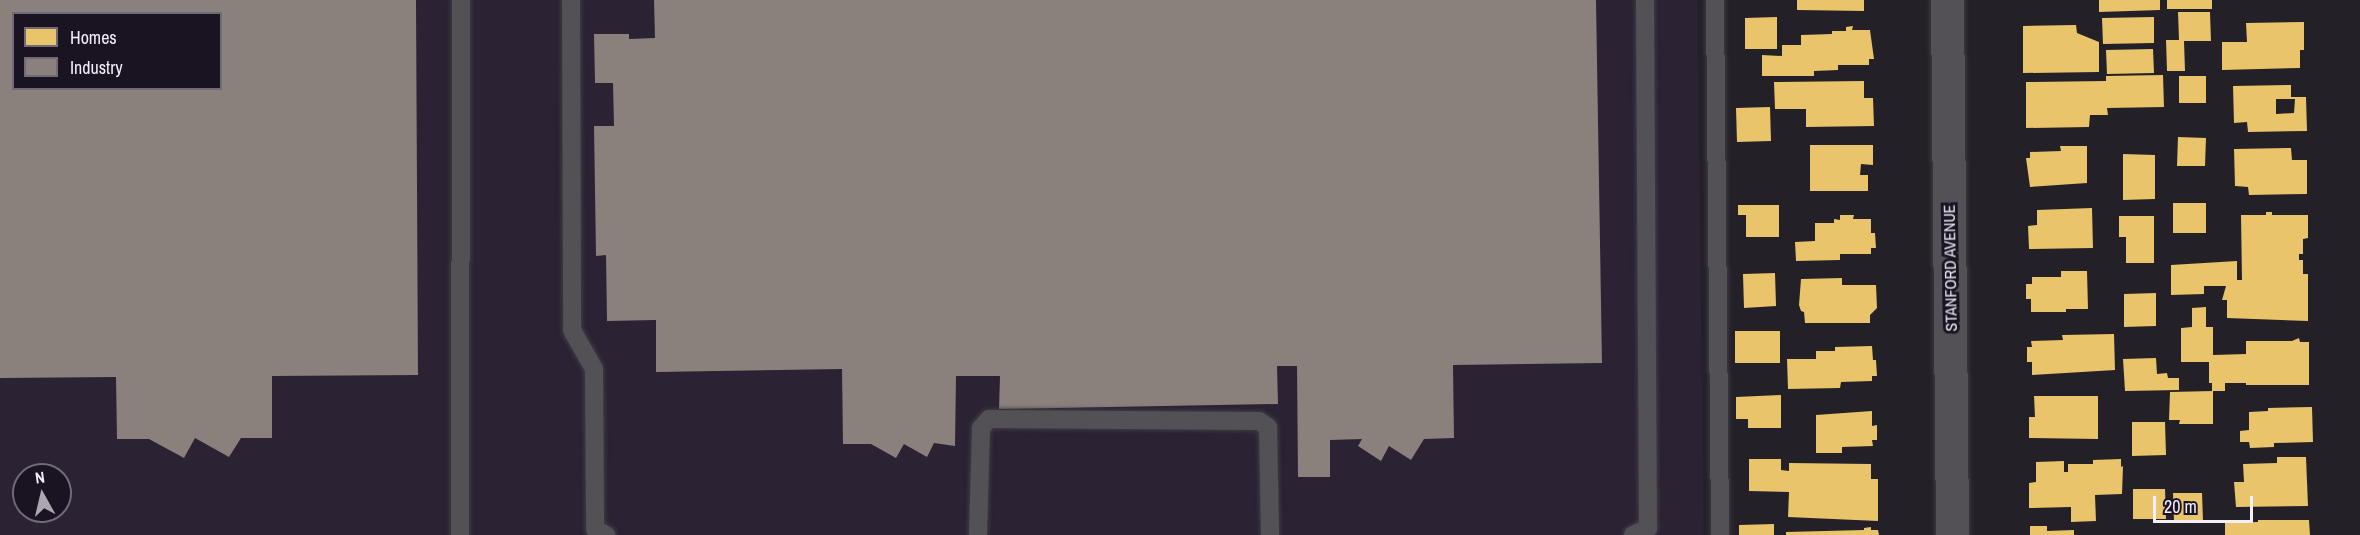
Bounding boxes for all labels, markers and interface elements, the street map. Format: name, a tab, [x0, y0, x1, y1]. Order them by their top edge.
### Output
legend	[12, 12, 222, 90]
text: Homes	[70, 25, 117, 50]
text: Industry	[70, 55, 123, 80]
street label: STANFORD AVENUE	[1939, 204, 1961, 332]
north arrow	[12, 463, 72, 523]
text: N	[34, 466, 46, 489]
scale bar	[2156, 484, 2256, 522]
text: 20 m	[2164, 494, 2197, 519]

